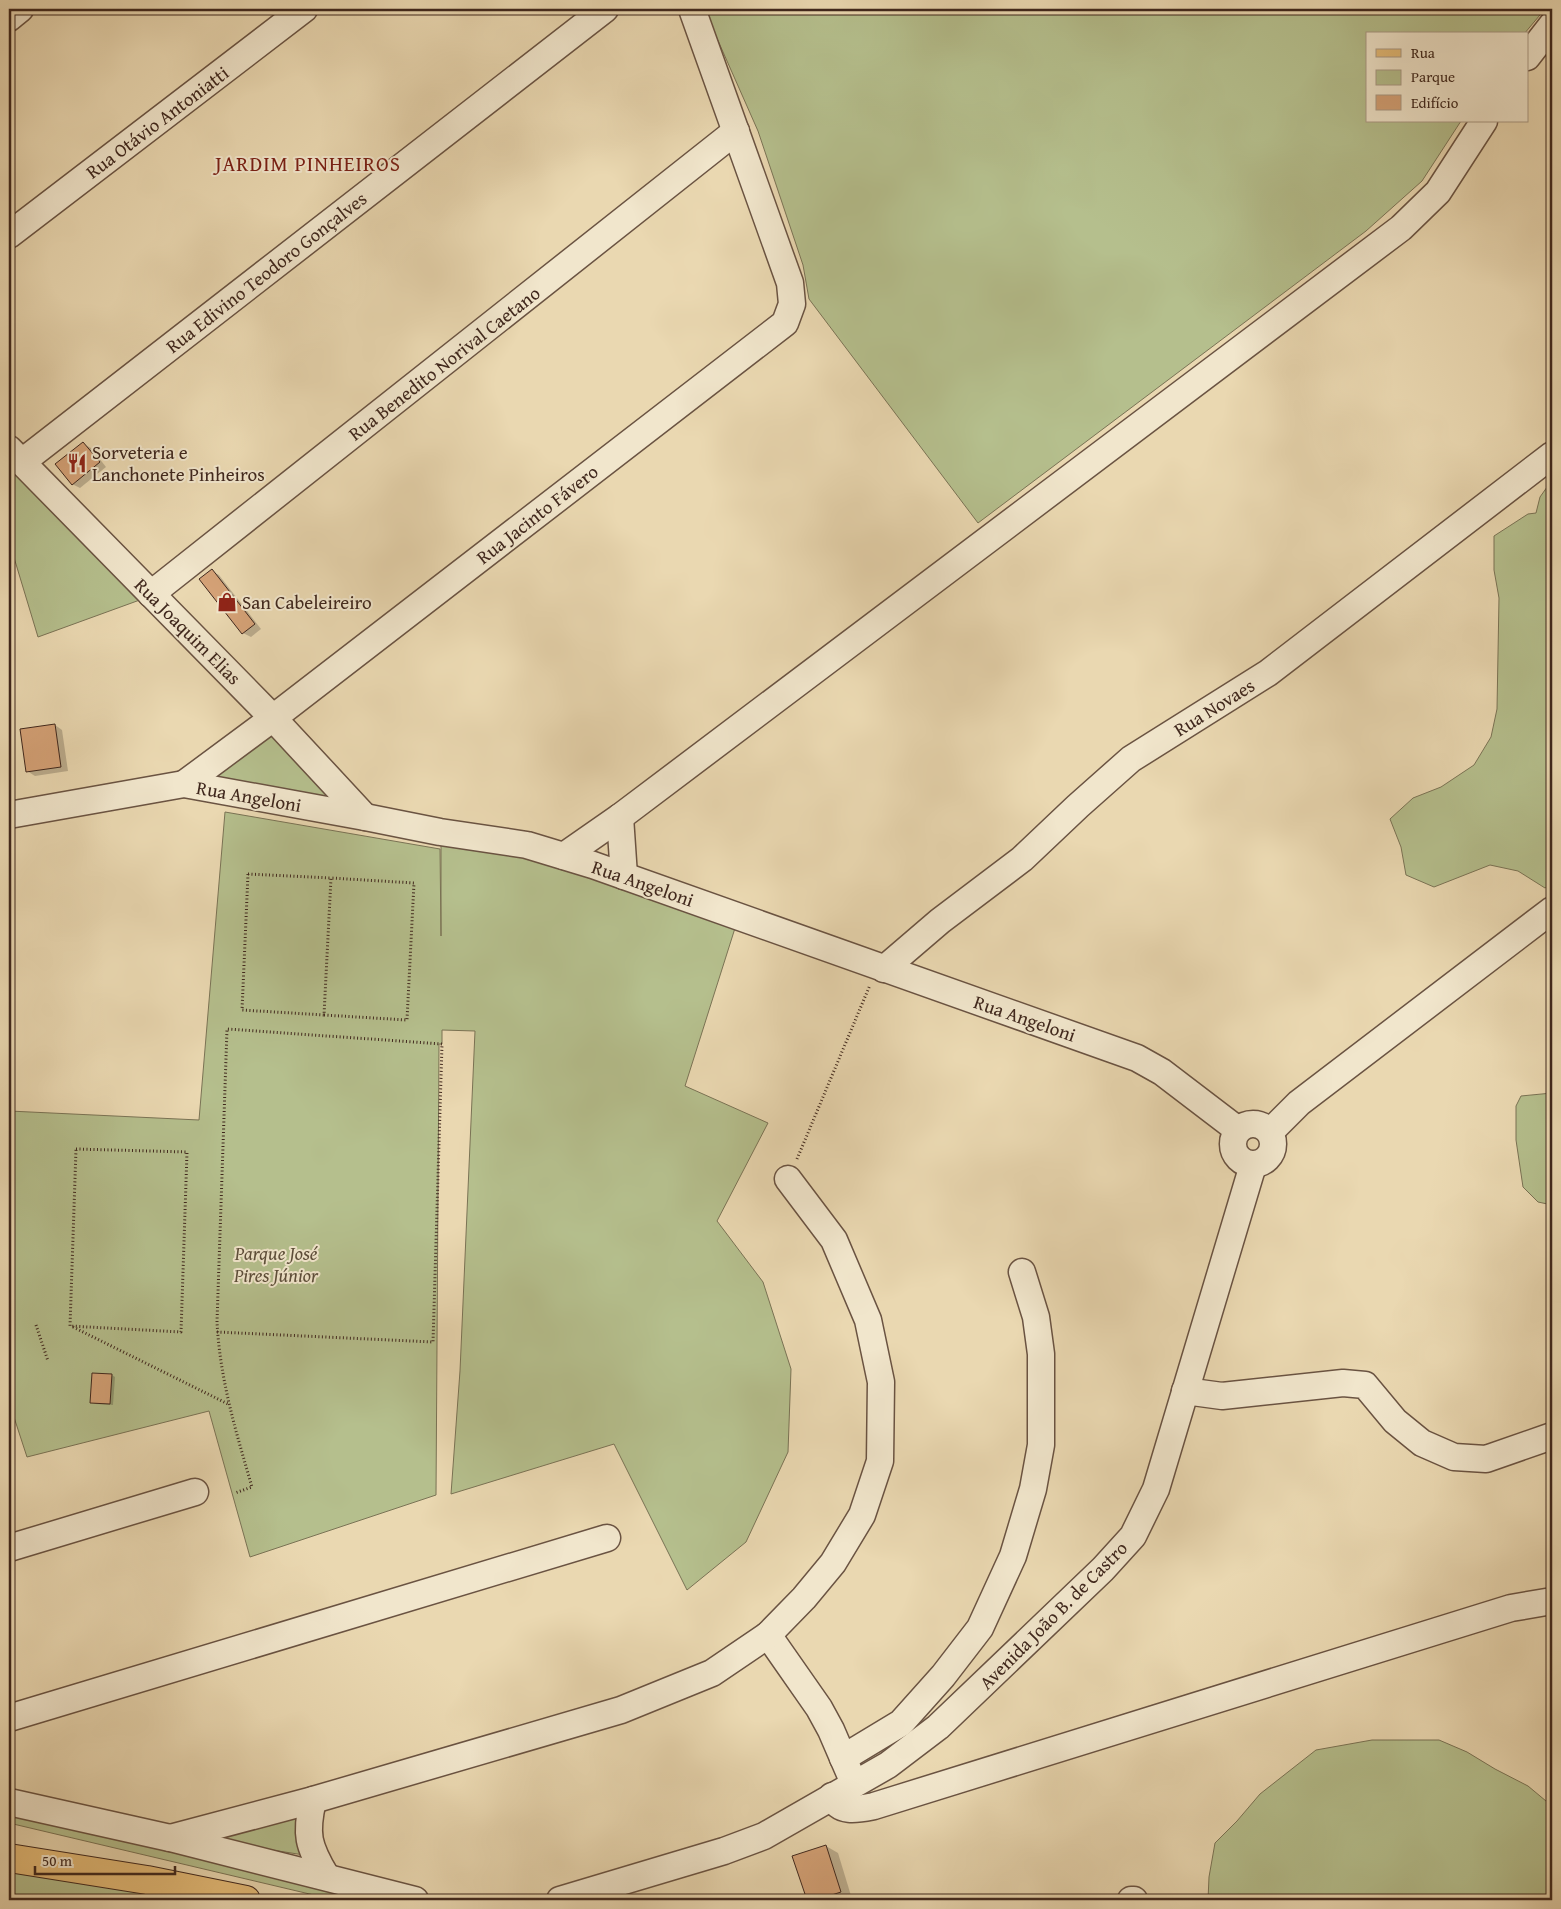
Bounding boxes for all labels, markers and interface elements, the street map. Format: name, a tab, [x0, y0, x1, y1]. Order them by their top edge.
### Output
legend	[1366, 32, 1528, 122]
text: Rua	[1411, 42, 1435, 63]
street label: Rua Otávio Antoniatti	[80, 59, 234, 185]
text: Parque	[1411, 66, 1455, 87]
text: Edifício	[1411, 92, 1459, 113]
district label: JARDIM PINHEIROS	[212, 148, 401, 179]
street label: Rua Edivino Teodoro Gonçalves	[160, 185, 372, 359]
street label: Rua Benedito Norival Caetano	[342, 279, 546, 447]
place label: Sorveteria e Lanchonete Pinheiros	[92, 438, 265, 488]
restaurant icon: Sorveteria e Lanchonete Pinheiros	[66, 452, 88, 474]
street label: Rua Jacinto Fávero	[470, 457, 604, 571]
street label: Rua Joaquim Elias	[128, 571, 248, 691]
place label: San Cabeleireiro	[242, 588, 372, 616]
shop icon: San Cabeleireiro	[216, 591, 238, 613]
street label: Rua Novaes	[1168, 671, 1260, 743]
street label: Rua Angeloni	[194, 773, 304, 819]
street label: Rua Angeloni	[588, 853, 698, 913]
street label: Rua Angeloni	[970, 988, 1080, 1048]
park label: Parque José Pires Júnior	[233, 1239, 319, 1289]
street label: Avenida João B. de Castro	[972, 1534, 1134, 1696]
scale bar	[35, 1844, 175, 1876]
text: 50 m	[42, 1850, 73, 1871]

